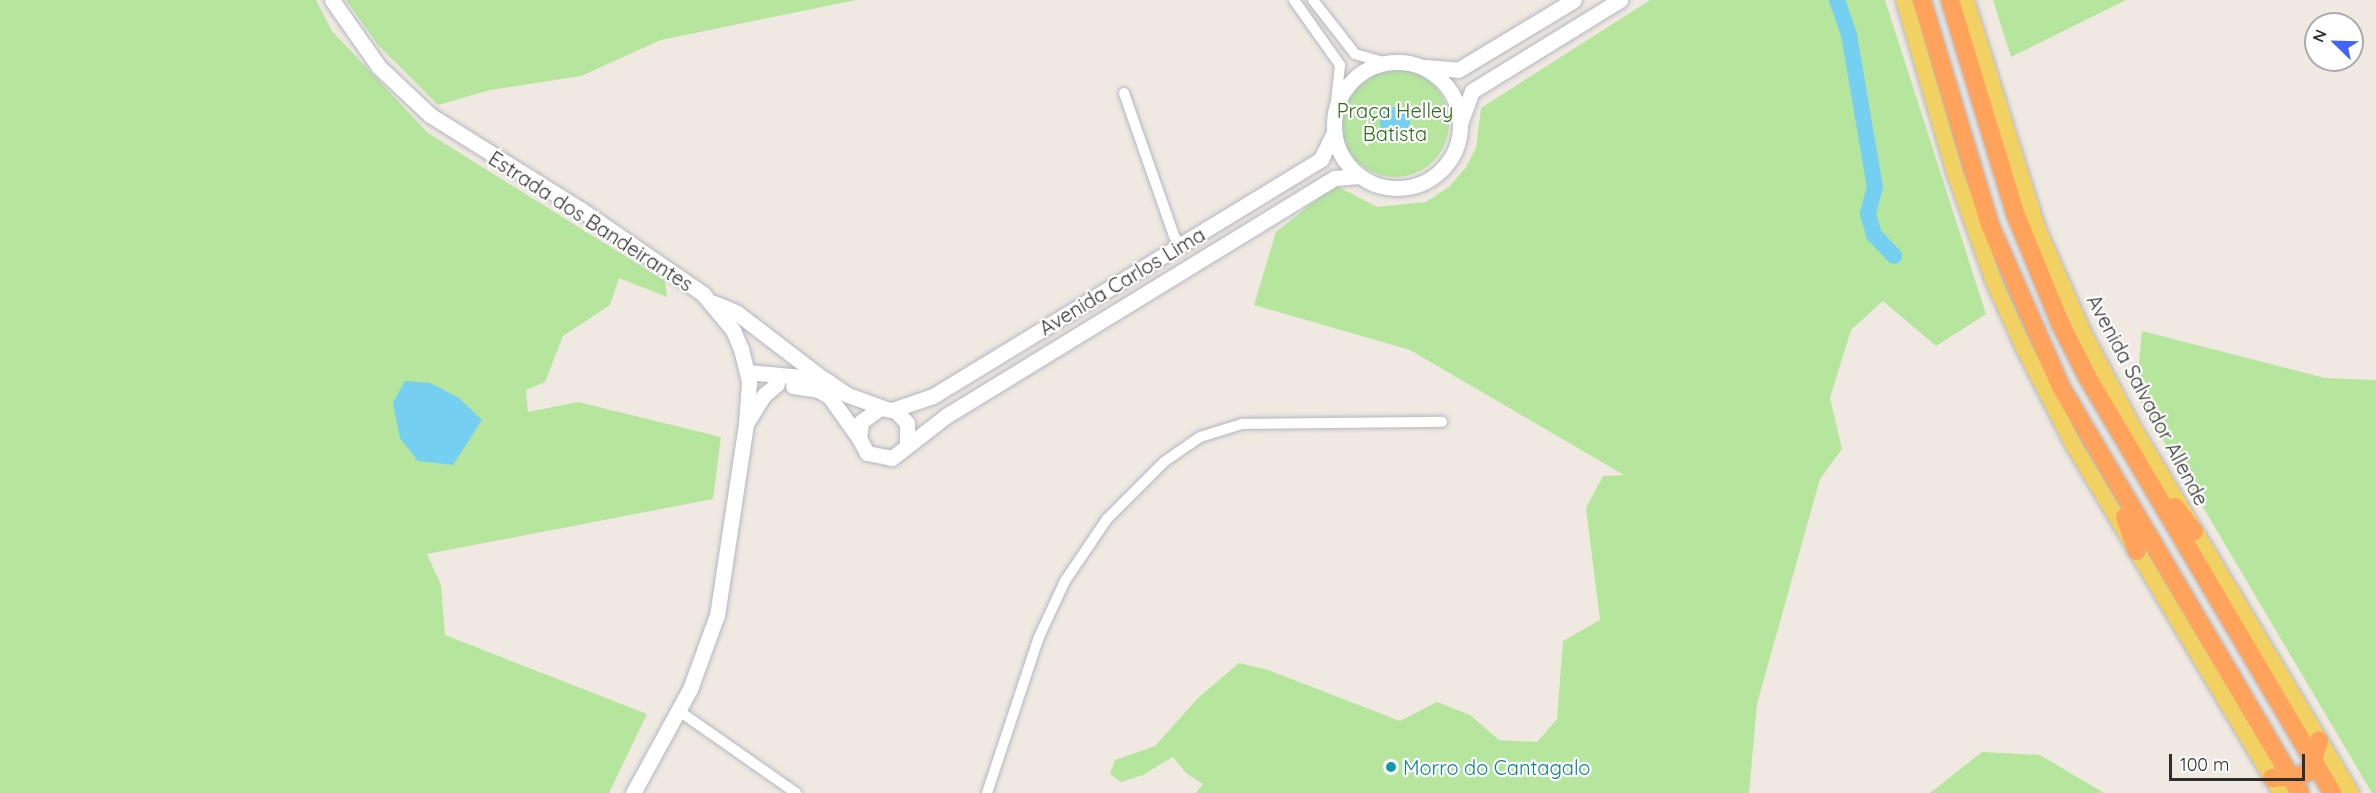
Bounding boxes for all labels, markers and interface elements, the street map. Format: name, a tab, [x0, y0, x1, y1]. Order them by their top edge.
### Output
north arrow	[2304, 12, 2364, 72]
text: N	[2308, 26, 2331, 45]
park label: Praça Helley Batista	[1337, 99, 1453, 146]
street label: Estrada dos Bandeirantes	[484, 146, 698, 296]
street label: Avenida Carlos Lima	[1035, 222, 1209, 340]
street label: Avenida Salvador Allende	[2082, 290, 2214, 510]
scale bar	[2172, 742, 2308, 780]
text: 100 m	[2180, 753, 2229, 776]
place label: Morro do Cantagalo	[1403, 755, 1590, 779]
marker: Morro do Cantagalo	[1384, 760, 1398, 774]

